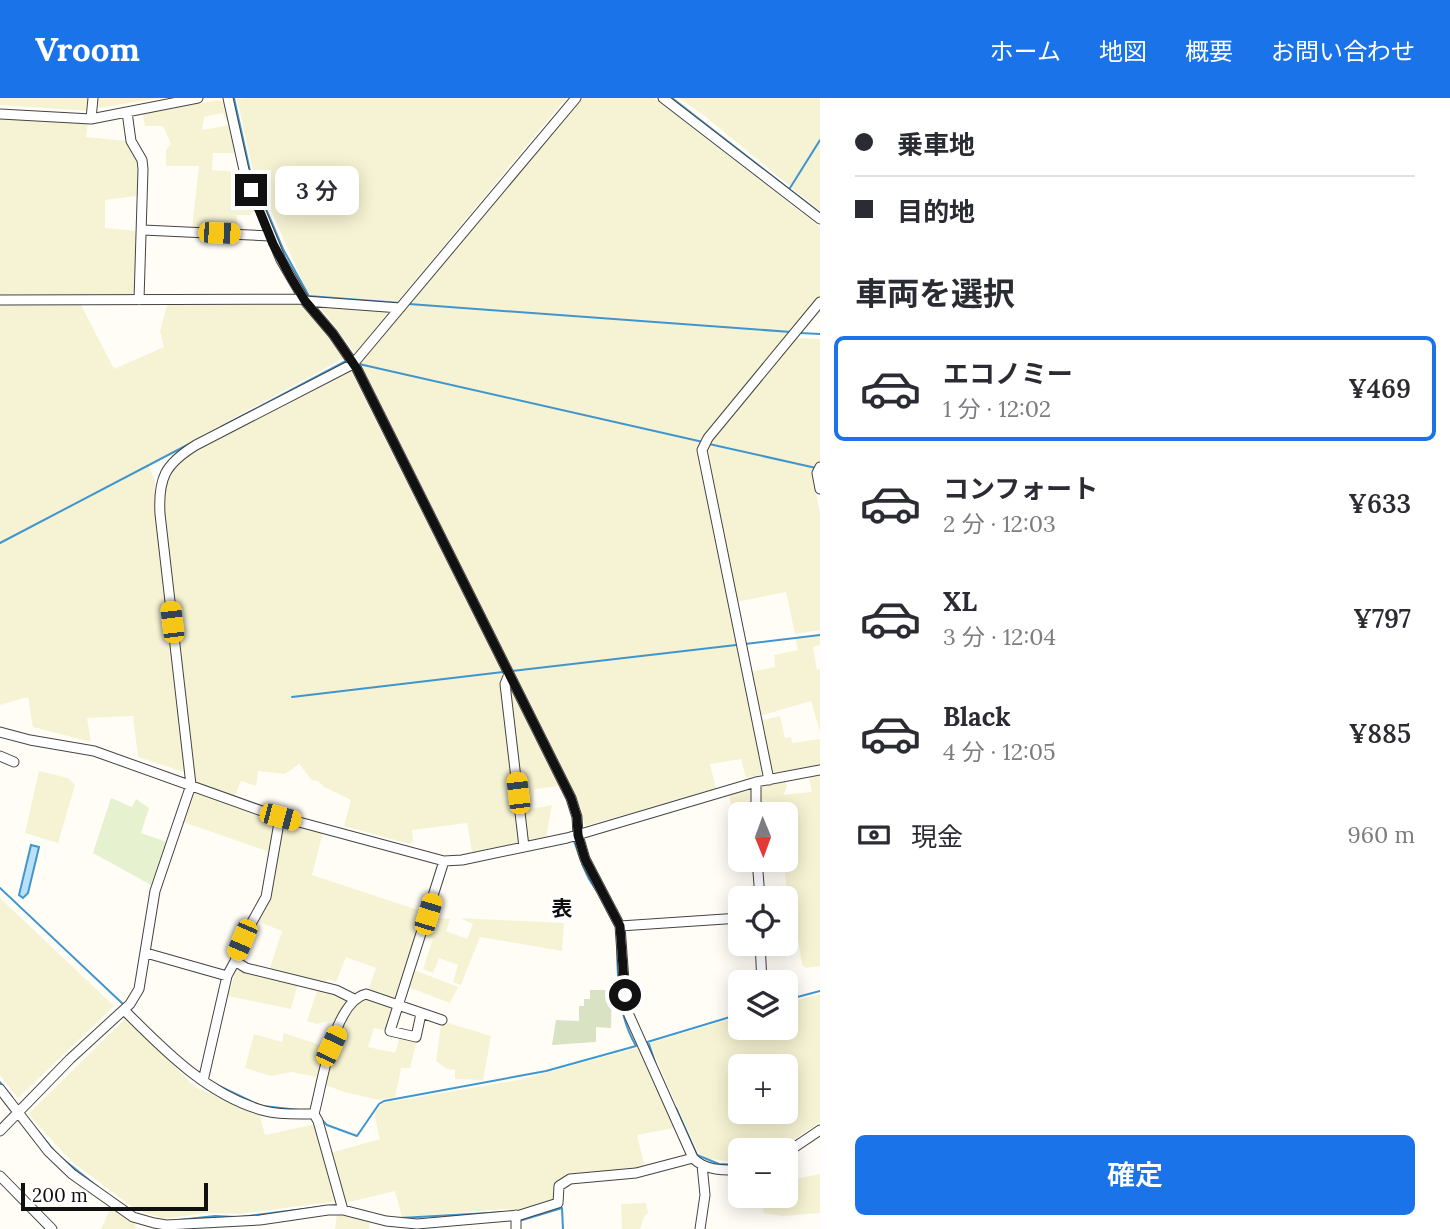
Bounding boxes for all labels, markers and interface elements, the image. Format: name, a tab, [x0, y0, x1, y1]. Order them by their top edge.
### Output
text: Vroom	[35, 28, 140, 70]
text: ホーム	[990, 36, 1061, 67]
text: 地図	[1099, 36, 1147, 67]
text: 概要	[1185, 36, 1233, 67]
text: お問い合わせ	[1271, 36, 1415, 67]
text: 乗車地	[897, 128, 975, 161]
callout: 3 分	[276, 166, 360, 214]
route end	[235, 174, 267, 206]
text: 3 分	[296, 176, 338, 205]
text: 目的地	[897, 195, 975, 228]
car	[198, 222, 241, 244]
text: 車両を選択	[855, 273, 1015, 314]
icon: car	[859, 357, 922, 420]
text: エコノミー	[943, 357, 1073, 390]
text: ¥469	[1348, 372, 1411, 405]
text: 1 分 · 12:02	[943, 394, 1051, 423]
icon: car	[859, 472, 922, 535]
text: コンフォート	[943, 472, 1098, 505]
text: ¥633	[1348, 487, 1411, 520]
text: 2 分 · 12:03	[943, 509, 1056, 538]
text: XL	[943, 585, 977, 618]
icon: car	[859, 587, 922, 650]
car	[160, 600, 185, 644]
text: ¥797	[1353, 602, 1411, 635]
text: 3 分 · 12:04	[943, 622, 1056, 651]
text: Black	[943, 700, 1011, 733]
icon: car	[859, 702, 922, 765]
text: ¥885	[1349, 717, 1411, 750]
text: 4 分 · 12:05	[943, 737, 1056, 766]
car	[506, 771, 531, 815]
car	[257, 801, 304, 833]
north arrow	[728, 802, 798, 872]
map controls	[728, 802, 798, 1208]
icon: cash	[855, 816, 893, 854]
text: 現金	[911, 820, 963, 853]
text: 960 m	[1348, 820, 1415, 849]
button: locate	[728, 886, 798, 956]
car	[412, 891, 445, 937]
district label: 表	[552, 895, 573, 922]
car	[225, 917, 260, 963]
button: layers	[728, 970, 798, 1040]
route start	[609, 979, 641, 1011]
car	[313, 1023, 350, 1069]
button: +	[728, 1054, 798, 1124]
button: 確定	[855, 1135, 1415, 1215]
button: −	[728, 1138, 798, 1208]
scale bar	[21, 1180, 208, 1212]
text: 200 m	[32, 1183, 88, 1207]

